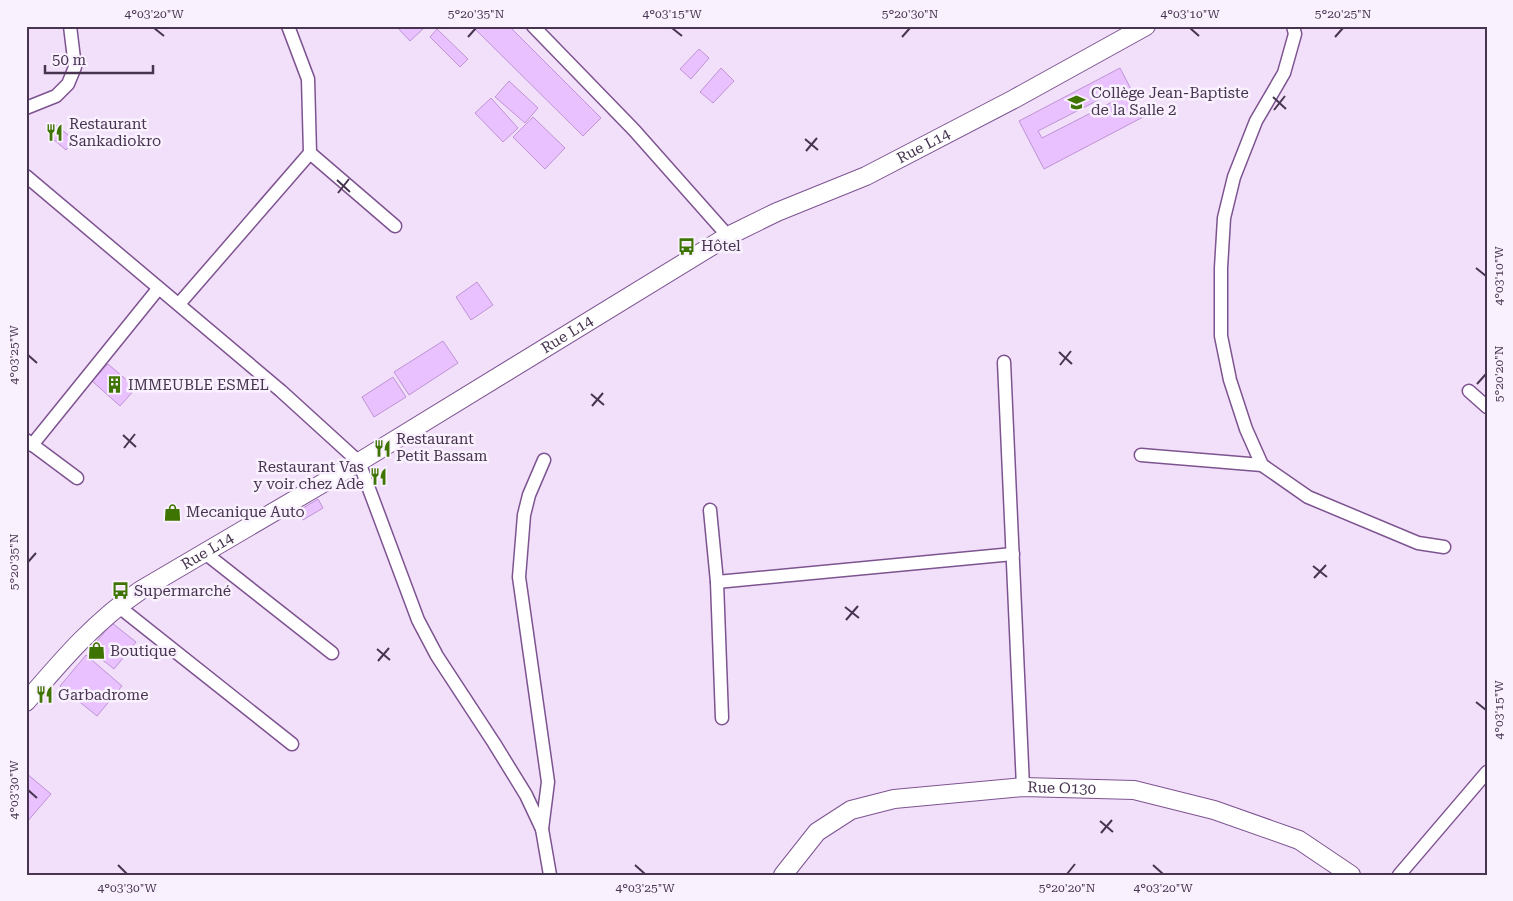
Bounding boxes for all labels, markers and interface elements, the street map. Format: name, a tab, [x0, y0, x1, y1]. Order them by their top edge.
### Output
text: 4°03'20"W	[124, 7, 184, 21]
text: 5°20'35"N	[448, 7, 505, 21]
text: 4°03'15"W	[642, 7, 702, 21]
text: 5°20'30"N	[882, 7, 939, 21]
text: 4°03'10"W	[1160, 7, 1220, 21]
text: 5°20'25"N	[1315, 7, 1372, 21]
scale bar	[45, 42, 152, 74]
text: 50 m	[52, 51, 87, 69]
place label: Collège Jean-Baptiste de la Salle 2	[1091, 84, 1249, 119]
school or university icon: Collège Jean-Baptiste de la Salle 2	[1067, 92, 1087, 112]
place label: Restaurant Sankadiokro	[69, 115, 161, 150]
restaurant icon: Restaurant Sankadiokro	[45, 123, 65, 143]
street label: Rue L14	[894, 124, 954, 167]
bus stop icon: Hôtel	[677, 236, 697, 256]
place label: Hôtel	[701, 237, 741, 255]
text: 4°03'10"W	[1492, 246, 1506, 306]
street label: Rue L14	[538, 311, 597, 357]
text: 4°03'25"W	[7, 325, 21, 385]
text: 5°20'20"N	[1492, 345, 1506, 402]
building icon: IMMEUBLE ESMEL	[104, 375, 124, 395]
place label: IMMEUBLE ESMEL	[128, 376, 269, 394]
place label: Restaurant Petit Bassam	[396, 430, 488, 465]
restaurant icon: Restaurant Petit Bassam	[372, 438, 392, 458]
place label: Restaurant Vas y voir chez Ade	[254, 458, 364, 493]
restaurant icon: Restaurant Vas y voir chez Ade	[368, 466, 388, 486]
shop icon: Mecanique Auto	[162, 502, 182, 522]
place label: Mecanique Auto	[186, 503, 305, 521]
street label: Rue L14	[178, 528, 237, 573]
text: 5°20'35"N	[7, 533, 21, 590]
bus stop icon: Supermarché	[110, 581, 130, 601]
place label: Supermarché	[134, 582, 231, 600]
shop icon: Boutique	[86, 641, 106, 661]
place label: Boutique	[110, 642, 176, 660]
text: 4°03'15"W	[1492, 680, 1506, 740]
restaurant icon: Garbadrome	[34, 685, 54, 705]
place label: Garbadrome	[58, 686, 148, 704]
text: 4°03'30"W	[7, 760, 21, 820]
street label: Rue O130	[1027, 778, 1096, 798]
text: 4°03'30"W	[97, 881, 157, 895]
text: 4°03'25"W	[615, 881, 675, 895]
text: 5°20'20"N	[1039, 881, 1096, 895]
text: 4°03'20"W	[1133, 881, 1193, 895]

